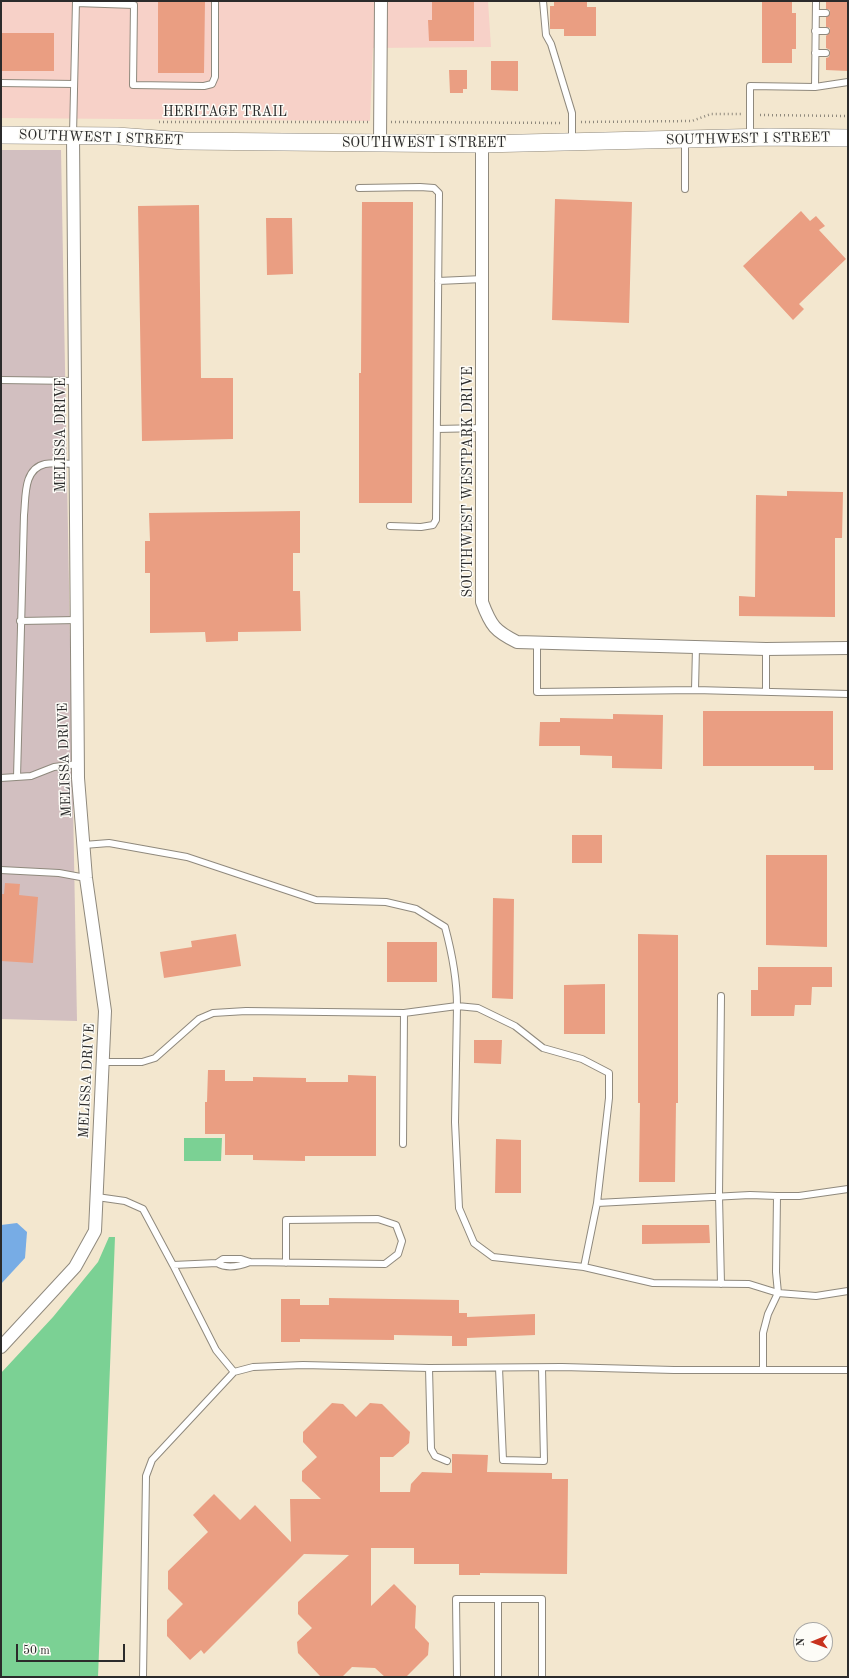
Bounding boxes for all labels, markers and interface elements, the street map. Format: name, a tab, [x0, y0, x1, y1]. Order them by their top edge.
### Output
street label: HERITAGE TRAIL	[163, 104, 287, 120]
street label: SOUTHWEST I STREET	[18, 127, 184, 149]
street label: SOUTHWEST I STREET	[666, 129, 830, 149]
street label: SOUTHWEST I STREET	[342, 135, 506, 151]
street label: SOUTHWEST WESTPARK DRIVE	[460, 366, 476, 598]
street label: MELISSA DRIVE	[53, 378, 69, 492]
street label: MELISSA DRIVE	[55, 702, 75, 818]
street label: MELISSA DRIVE	[76, 1023, 98, 1139]
north arrow	[793, 1622, 833, 1662]
scale bar	[18, 1636, 127, 1662]
text: N	[796, 1638, 807, 1646]
text: 50 m	[23, 1645, 50, 1657]

